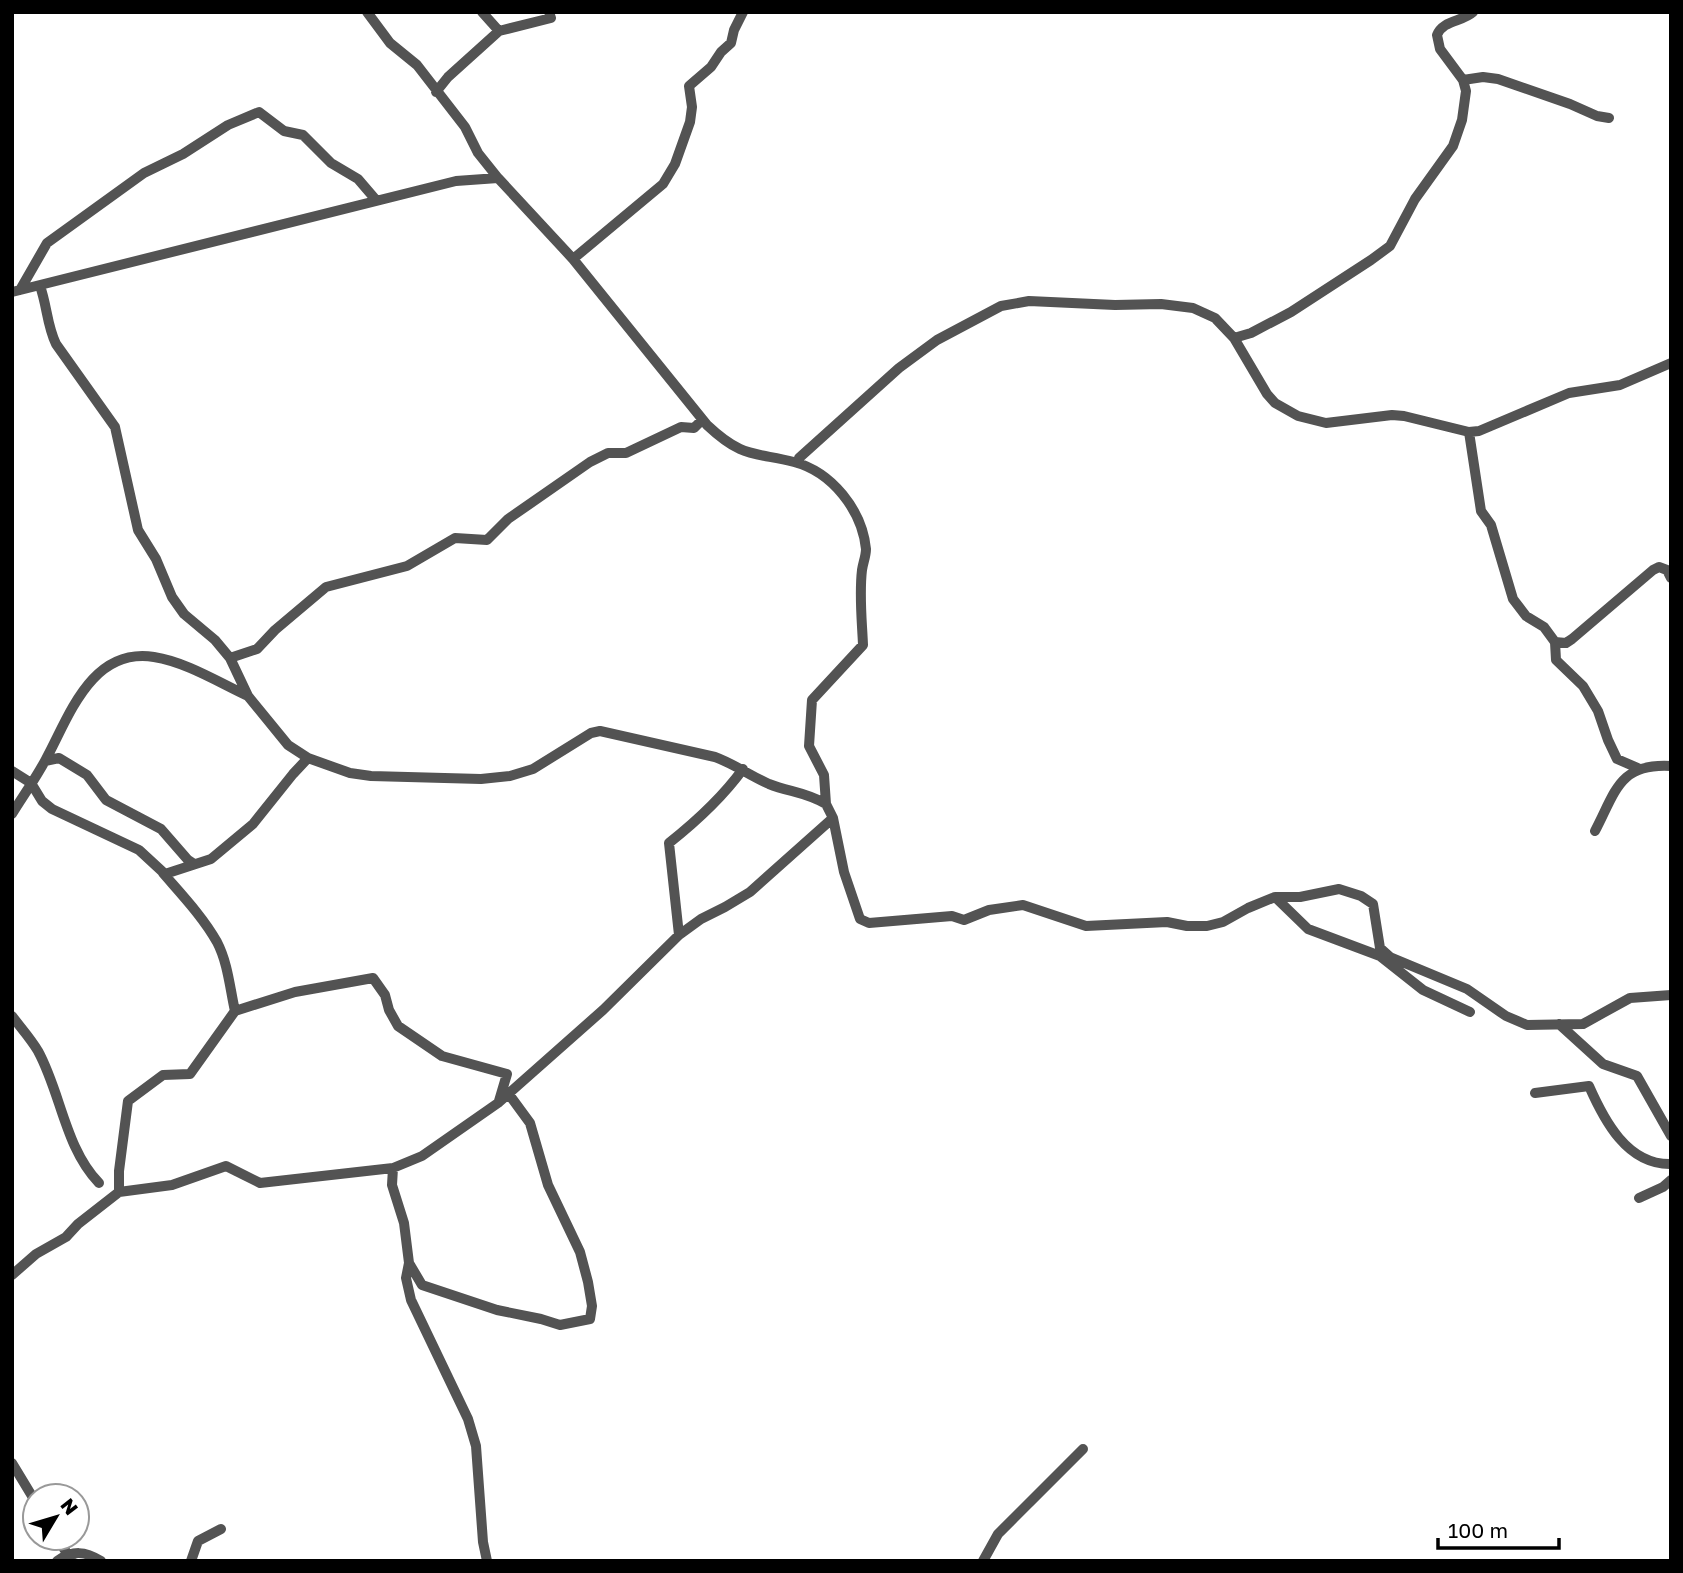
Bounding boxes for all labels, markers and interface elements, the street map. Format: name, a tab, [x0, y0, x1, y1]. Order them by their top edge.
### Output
north arrow	[21, 1482, 91, 1552]
text: N	[56, 1493, 83, 1519]
scale bar	[1438, 1506, 1559, 1550]
text: 100 m	[1448, 1517, 1508, 1543]

